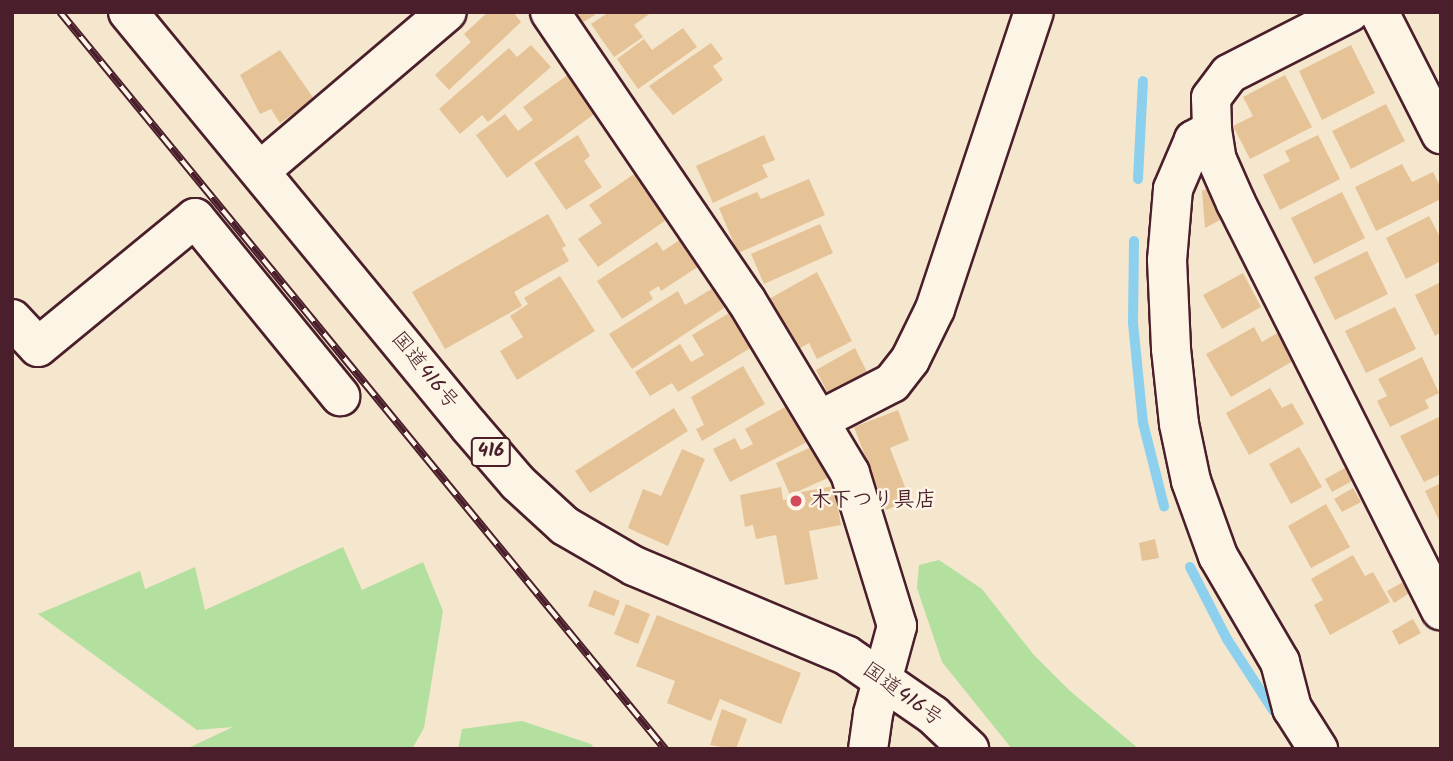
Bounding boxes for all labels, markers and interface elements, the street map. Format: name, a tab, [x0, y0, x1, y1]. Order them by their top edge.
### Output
street label: 国道416号	[385, 327, 463, 415]
road number: 416	[470, 436, 512, 467]
place label: 木下つり具店	[810, 488, 936, 514]
marker: 木下つり具店	[788, 493, 804, 509]
street label: 国道416号	[857, 658, 947, 732]

